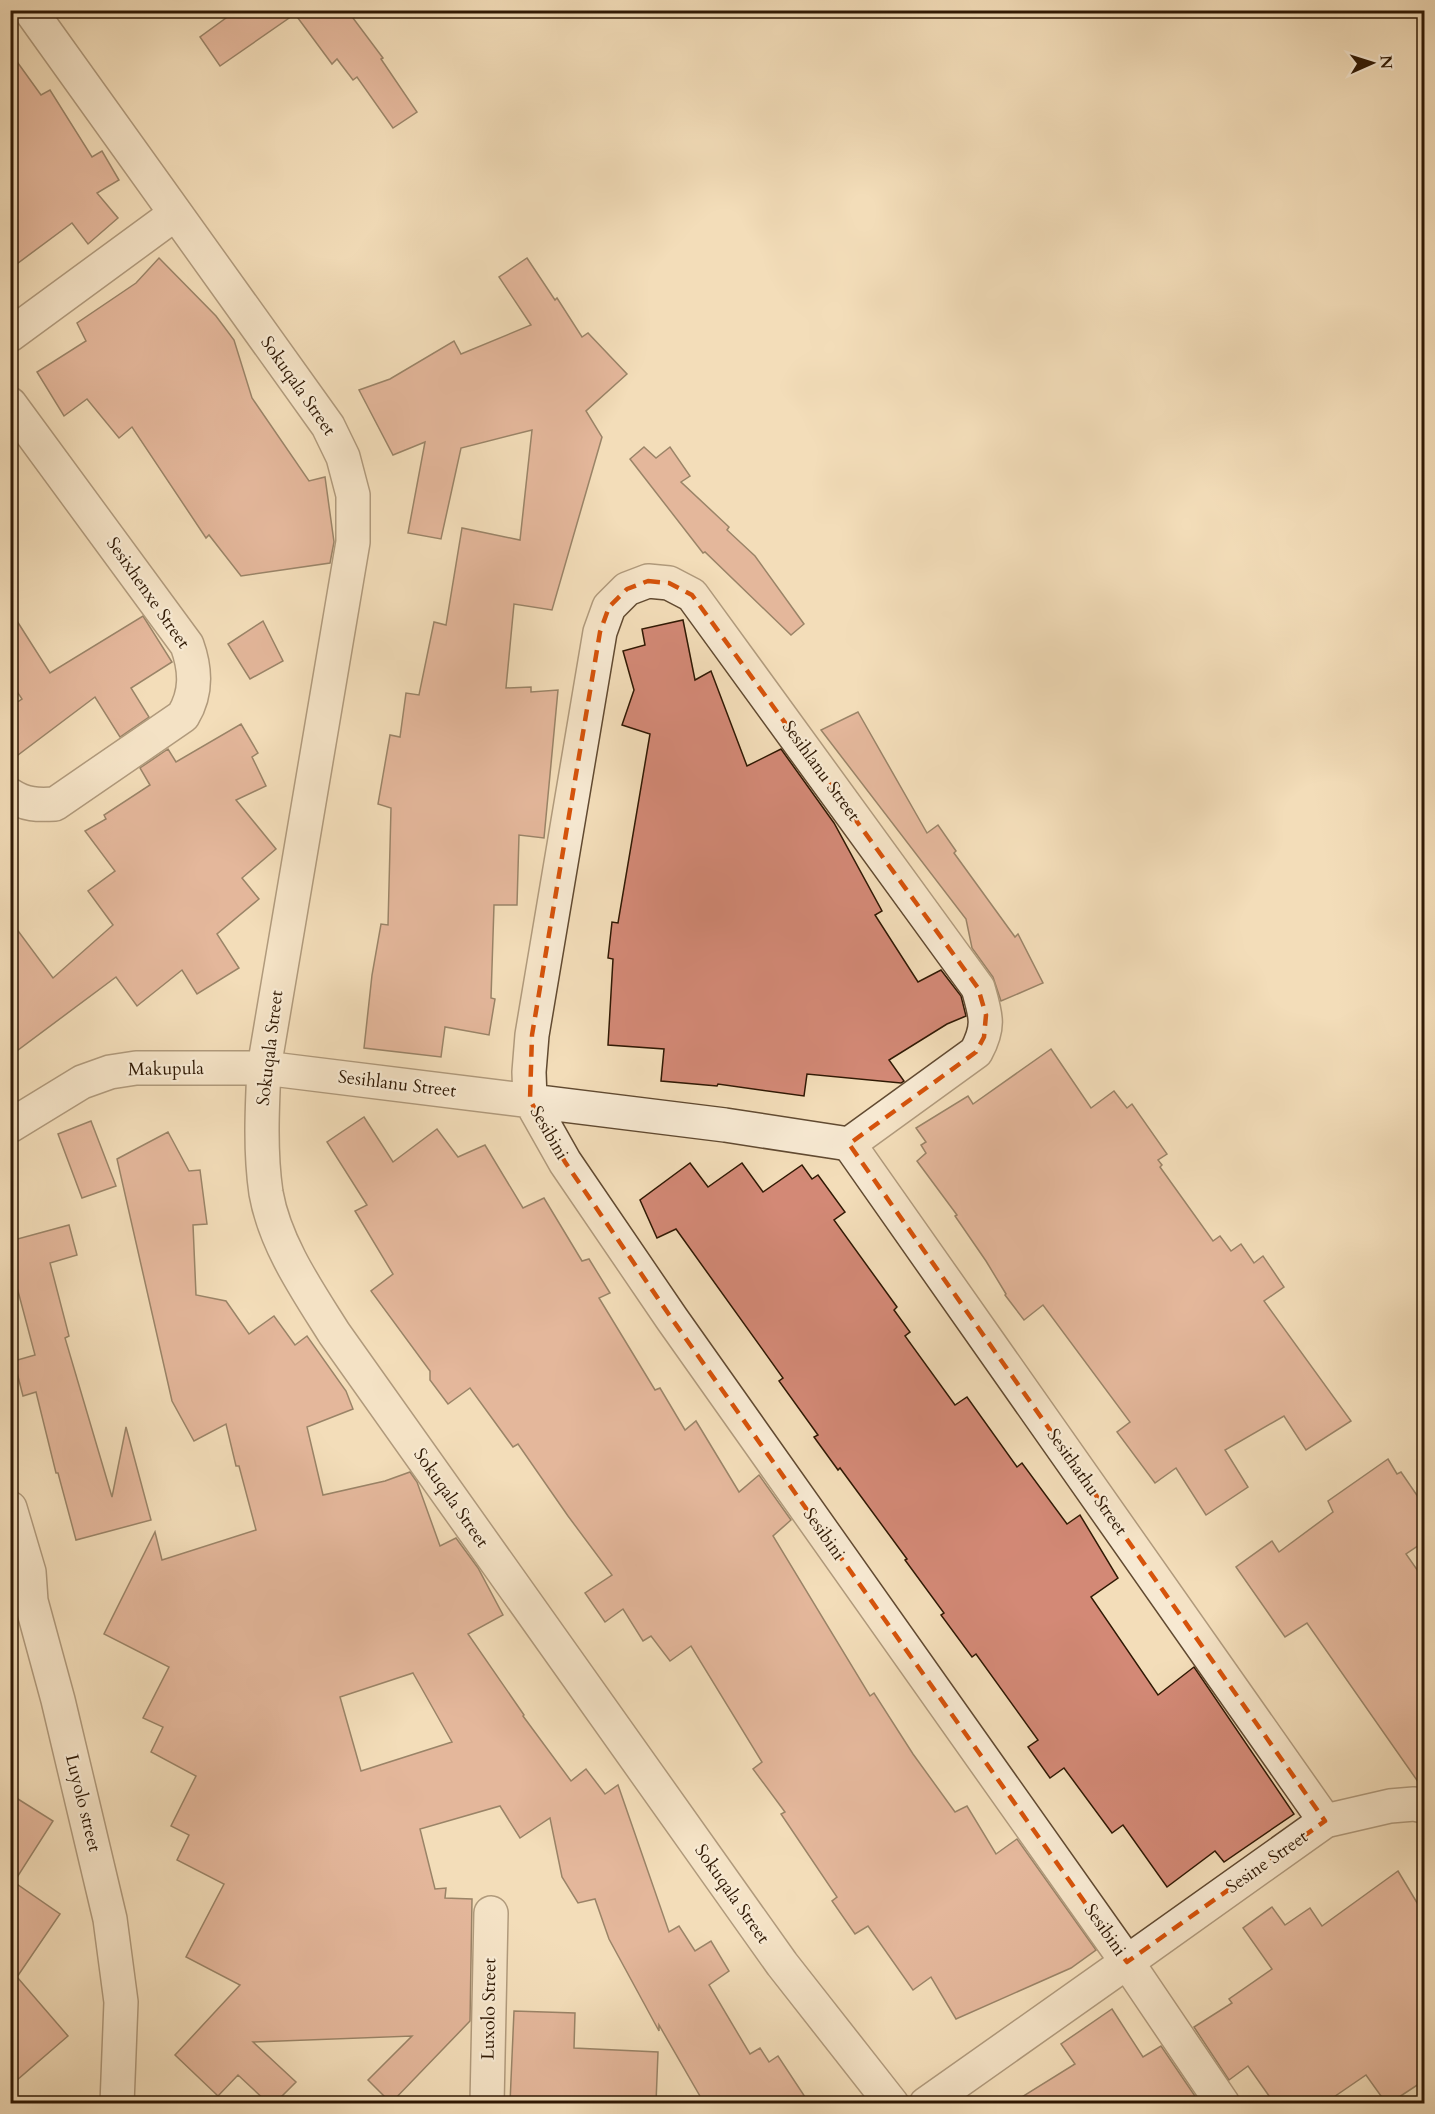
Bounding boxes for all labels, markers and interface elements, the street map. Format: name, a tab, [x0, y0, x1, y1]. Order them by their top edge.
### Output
north arrow	[1342, 33, 1402, 93]
text: N	[1375, 55, 1397, 70]
street label: Sokuqala Street	[254, 331, 342, 441]
street label: Sesixhenxe Street	[100, 532, 196, 654]
street label: Sesihlanu Street	[776, 716, 866, 827]
street label: Sokuqala Street	[251, 989, 290, 1107]
street label: Makupula	[128, 1056, 204, 1082]
street label: Sesihlanu Street	[337, 1064, 458, 1104]
street label: Sesibini	[524, 1102, 574, 1164]
street label: Sesithathu Street	[1041, 1424, 1133, 1541]
street label: Sokuqala Street	[407, 1443, 495, 1553]
street label: Sesibini	[797, 1503, 851, 1565]
street label: Luyolo street	[59, 1752, 107, 1855]
street label: Sesine Street	[1221, 1824, 1313, 1899]
street label: Sokuqala Street	[688, 1839, 776, 1949]
street label: Sesibini	[1078, 1899, 1132, 1961]
street label: Luxolo Street	[476, 1958, 502, 2060]

